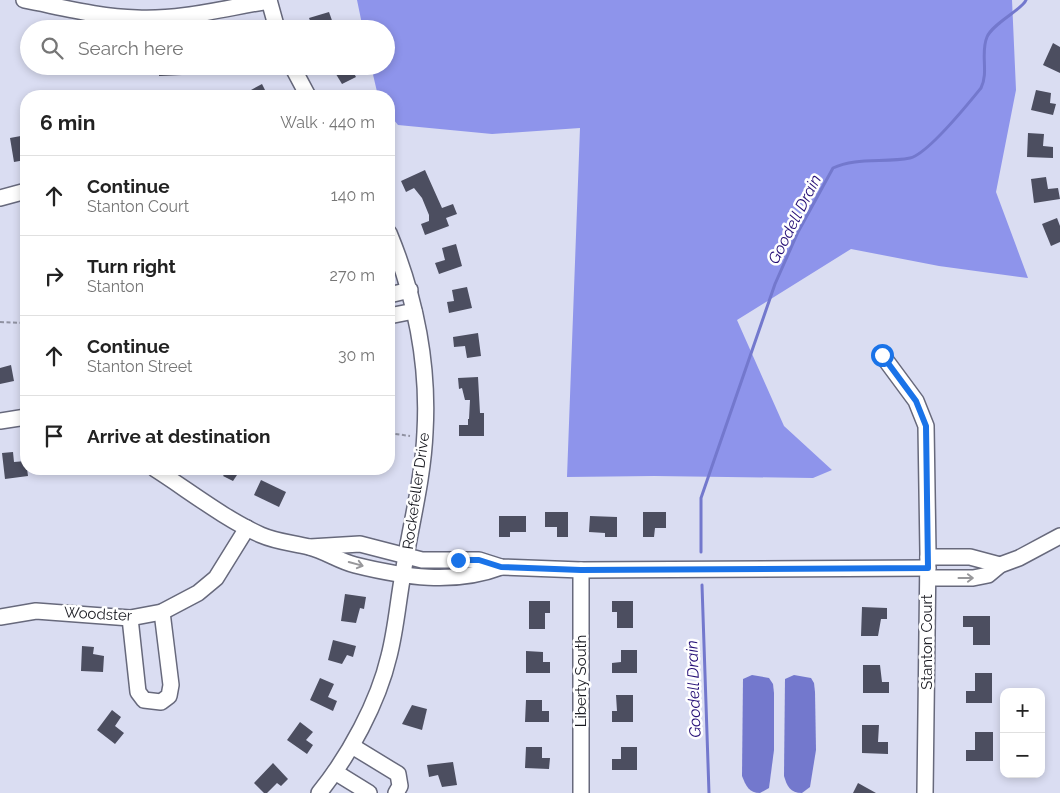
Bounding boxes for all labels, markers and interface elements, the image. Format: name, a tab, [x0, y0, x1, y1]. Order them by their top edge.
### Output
search box	[20, 20, 395, 75]
icon: search	[38, 34, 66, 62]
text: Search here	[78, 37, 184, 59]
text: 6 min	[40, 110, 95, 135]
text: Walk · 440 m	[280, 113, 375, 132]
water label: Goodell Drain	[764, 171, 825, 267]
text: Continue	[87, 175, 170, 197]
icon: ahead	[40, 182, 68, 210]
text: 140 m	[331, 186, 375, 205]
text: Stanton Court	[87, 197, 189, 216]
text: Turn right	[87, 255, 176, 277]
icon: right	[40, 262, 68, 290]
text: 270 m	[330, 266, 375, 285]
text: Stanton	[87, 277, 144, 296]
text: Continue	[87, 335, 170, 357]
icon: ahead	[40, 342, 68, 370]
route start	[871, 344, 894, 367]
text: 30 m	[338, 346, 375, 365]
text: Stanton Street	[87, 357, 192, 376]
icon: arrive	[40, 422, 68, 450]
text: Arrive at destination	[87, 425, 271, 447]
street label: Rockefeller Drive	[399, 431, 433, 551]
route end	[447, 549, 470, 572]
one-way arrow	[347, 560, 363, 569]
one-way arrow	[957, 573, 973, 583]
street label: Stanton Court	[918, 594, 936, 690]
street label: Woodster	[64, 603, 133, 625]
street label: Liberty South	[572, 635, 590, 727]
water label: Goodell Drain	[682, 640, 705, 738]
map controls	[1000, 688, 1045, 778]
button: +	[1000, 688, 1045, 733]
button: −	[1000, 733, 1045, 778]

